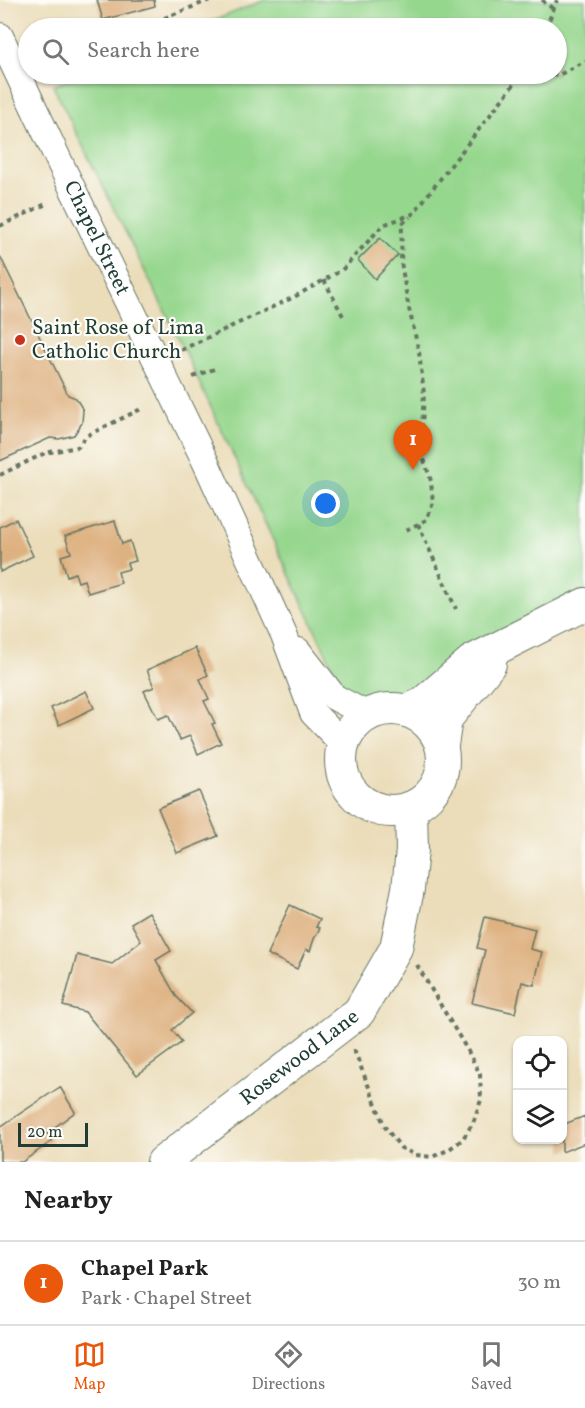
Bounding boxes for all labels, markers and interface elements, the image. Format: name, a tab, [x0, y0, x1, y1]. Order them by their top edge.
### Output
search box	[18, 18, 567, 84]
icon: search	[39, 35, 72, 68]
text: Search here	[87, 36, 200, 67]
street label: Chapel Street	[56, 176, 137, 300]
place label: Saint Rose of Lima Catholic Church	[32, 314, 205, 367]
marker: Saint Rose of Lima Catholic Church	[13, 333, 27, 347]
pin: 1	[394, 420, 432, 470]
your location	[311, 489, 340, 518]
street label: Rosewood Lane	[234, 1002, 365, 1112]
map controls	[513, 1036, 567, 1144]
button: locate	[513, 1036, 567, 1090]
button: layers	[513, 1090, 567, 1144]
scale bar	[18, 1120, 88, 1148]
text: 20 m	[27, 1122, 62, 1144]
text: Nearby	[24, 1183, 113, 1219]
text: Chapel Park	[81, 1254, 208, 1285]
text: 1	[39, 1269, 48, 1297]
text: 30 m	[517, 1269, 561, 1297]
text: Park · Chapel Street	[81, 1285, 252, 1313]
tab: Map	[73, 1338, 106, 1396]
tab: Directions	[252, 1338, 325, 1396]
tab: Saved	[471, 1338, 512, 1396]

